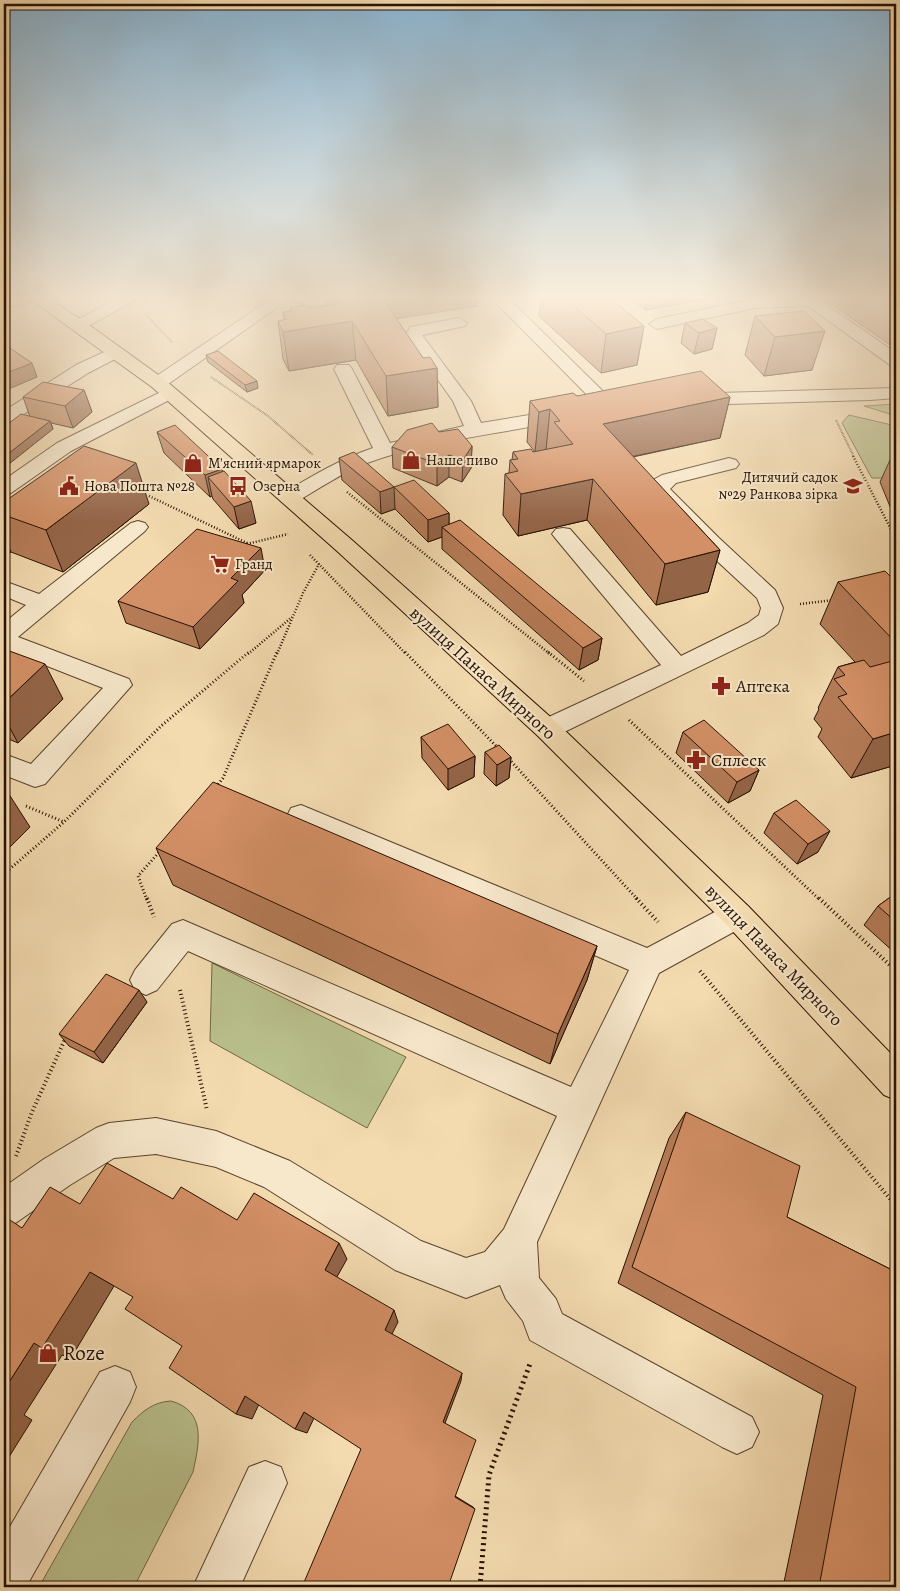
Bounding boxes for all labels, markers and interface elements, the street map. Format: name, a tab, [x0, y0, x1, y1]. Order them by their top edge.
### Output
shop icon: Наше пиво	[400, 449, 422, 471]
place label: Наше пиво	[426, 450, 498, 470]
shop icon: М'ясний ярмарок	[182, 452, 204, 474]
place label: М'ясний ярмарок	[208, 453, 321, 473]
place label: Дитячий садок №29 Ранкова зірка	[718, 467, 838, 504]
public building icon: Нова Пошта №28	[58, 475, 80, 497]
bus stop icon: Озерна	[227, 475, 249, 497]
school or university icon: Дитячий садок №29 Ранкова зірка	[842, 475, 864, 497]
place label: Нова Пошта №28	[84, 476, 195, 496]
place label: Озерна	[253, 476, 300, 496]
supermarket icon: Гранд	[209, 553, 231, 575]
place label: Гранд	[235, 554, 273, 574]
street label: вулиця Панаса Мирного	[405, 601, 561, 745]
place label: Аптека	[735, 674, 791, 698]
pharmacy icon: Аптека	[710, 675, 732, 697]
place label: Сплеск	[711, 748, 766, 772]
pharmacy icon: Сплеск	[685, 749, 707, 771]
street label: вулиця Панаса Мирного	[700, 879, 848, 1031]
place label: Roze	[63, 1339, 105, 1367]
shop icon: Roze	[37, 1342, 59, 1364]

